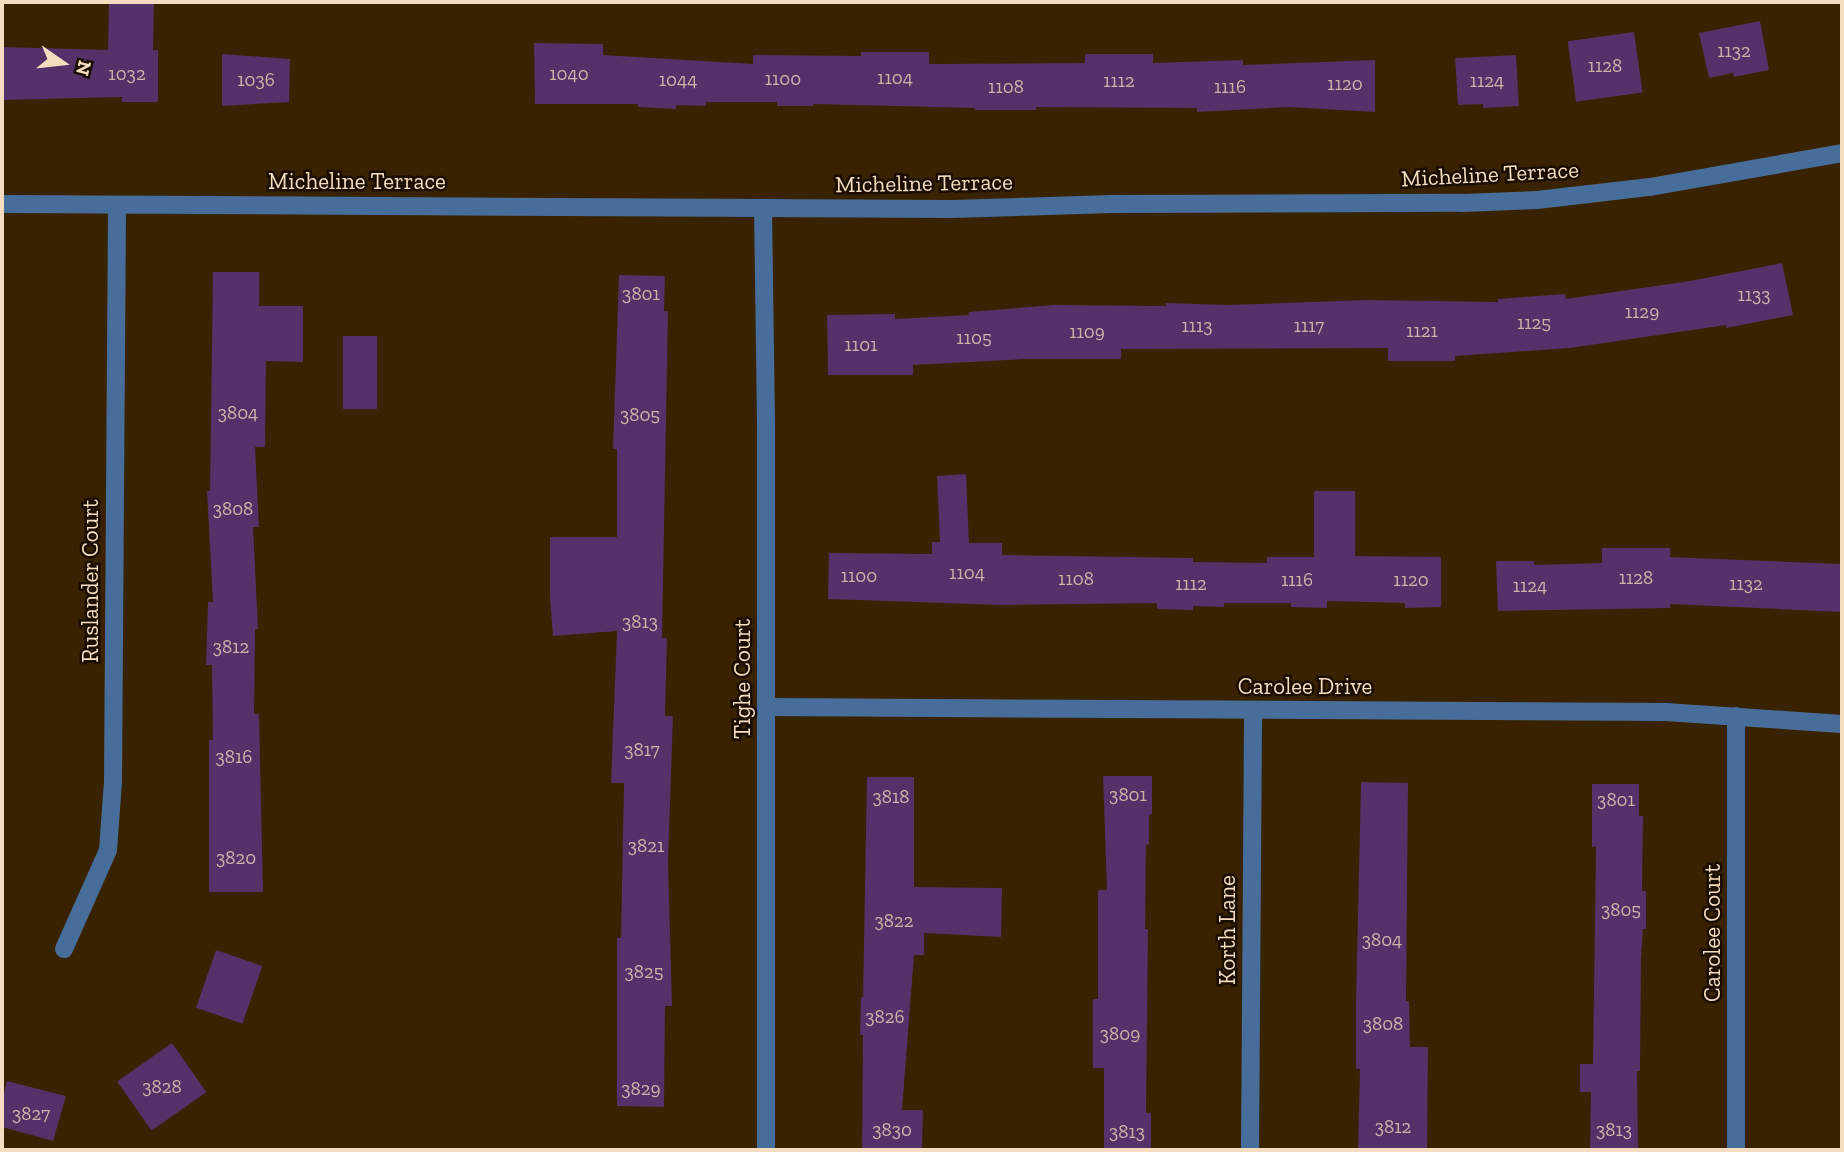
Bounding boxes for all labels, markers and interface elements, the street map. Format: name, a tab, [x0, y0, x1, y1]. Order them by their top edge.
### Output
north arrow	[28, 28, 98, 98]
house number: 1132	[1717, 40, 1751, 62]
house number: 1128	[1588, 55, 1622, 77]
text: N	[71, 58, 97, 78]
house number: 1032	[108, 63, 146, 85]
house number: 1040	[549, 63, 589, 85]
house number: 1104	[877, 67, 913, 89]
house number: 1100	[765, 68, 801, 90]
house number: 1036	[237, 69, 275, 91]
house number: 1044	[659, 69, 697, 91]
house number: 1112	[1103, 70, 1135, 92]
house number: 1124	[1470, 70, 1504, 92]
house number: 1120	[1327, 73, 1363, 95]
house number: 1108	[988, 76, 1024, 98]
house number: 1116	[1214, 76, 1246, 98]
street label: Micheline Terrace	[1400, 156, 1580, 192]
street label: Micheline Terrace	[268, 167, 446, 195]
street label: Micheline Terrace	[835, 168, 1013, 198]
house number: 3801	[622, 283, 660, 305]
house number: 1133	[1737, 284, 1771, 306]
house number: 1129	[1625, 301, 1659, 323]
house number: 1125	[1517, 312, 1551, 334]
house number: 1113	[1181, 315, 1213, 337]
house number: 1117	[1294, 315, 1324, 337]
house number: 1121	[1406, 320, 1438, 342]
house number: 1109	[1069, 321, 1105, 343]
house number: 1105	[956, 327, 992, 349]
house number: 1101	[845, 334, 877, 356]
house number: 3804	[218, 402, 258, 424]
house number: 3805	[620, 404, 660, 426]
house number: 3808	[213, 498, 253, 520]
street label: Ruslander Court	[76, 499, 104, 663]
house number: 1104	[949, 562, 985, 584]
house number: 1100	[841, 565, 877, 587]
house number: 1128	[1619, 567, 1653, 589]
house number: 1108	[1058, 568, 1094, 590]
house number: 1116	[1281, 569, 1313, 591]
house number: 1120	[1393, 569, 1429, 591]
house number: 1112	[1175, 573, 1207, 595]
house number: 1132	[1729, 573, 1763, 595]
house number: 1124	[1513, 575, 1547, 597]
house number: 3813	[622, 611, 658, 633]
street label: Tighe Court	[728, 619, 756, 739]
house number: 3812	[213, 636, 249, 658]
street label: Carolee Drive	[1238, 672, 1372, 700]
house number: 3817	[624, 739, 660, 761]
house number: 3816	[216, 746, 252, 768]
house number: 3801	[1109, 784, 1147, 806]
house number: 3818	[872, 786, 910, 808]
house number: 3801	[1597, 789, 1635, 811]
house number: 3821	[628, 835, 664, 857]
house number: 3820	[216, 847, 256, 869]
street label: Carolee Court	[1698, 864, 1726, 1002]
street label: Korth Lane	[1213, 875, 1241, 985]
house number: 3805	[1601, 899, 1641, 921]
house number: 3822	[874, 910, 914, 932]
house number: 3804	[1362, 929, 1402, 951]
house number: 3825	[624, 961, 664, 983]
house number: 3826	[865, 1006, 905, 1028]
house number: 3808	[1363, 1013, 1403, 1035]
house number: 3809	[1100, 1023, 1140, 1045]
house number: 3828	[142, 1076, 182, 1098]
house number: 3829	[621, 1078, 661, 1100]
house number: 3827	[12, 1103, 50, 1125]
house number: 3812	[1375, 1116, 1411, 1138]
house number: 3830	[872, 1119, 912, 1141]
house number: 3813	[1596, 1119, 1632, 1141]
house number: 3813	[1109, 1121, 1145, 1143]

